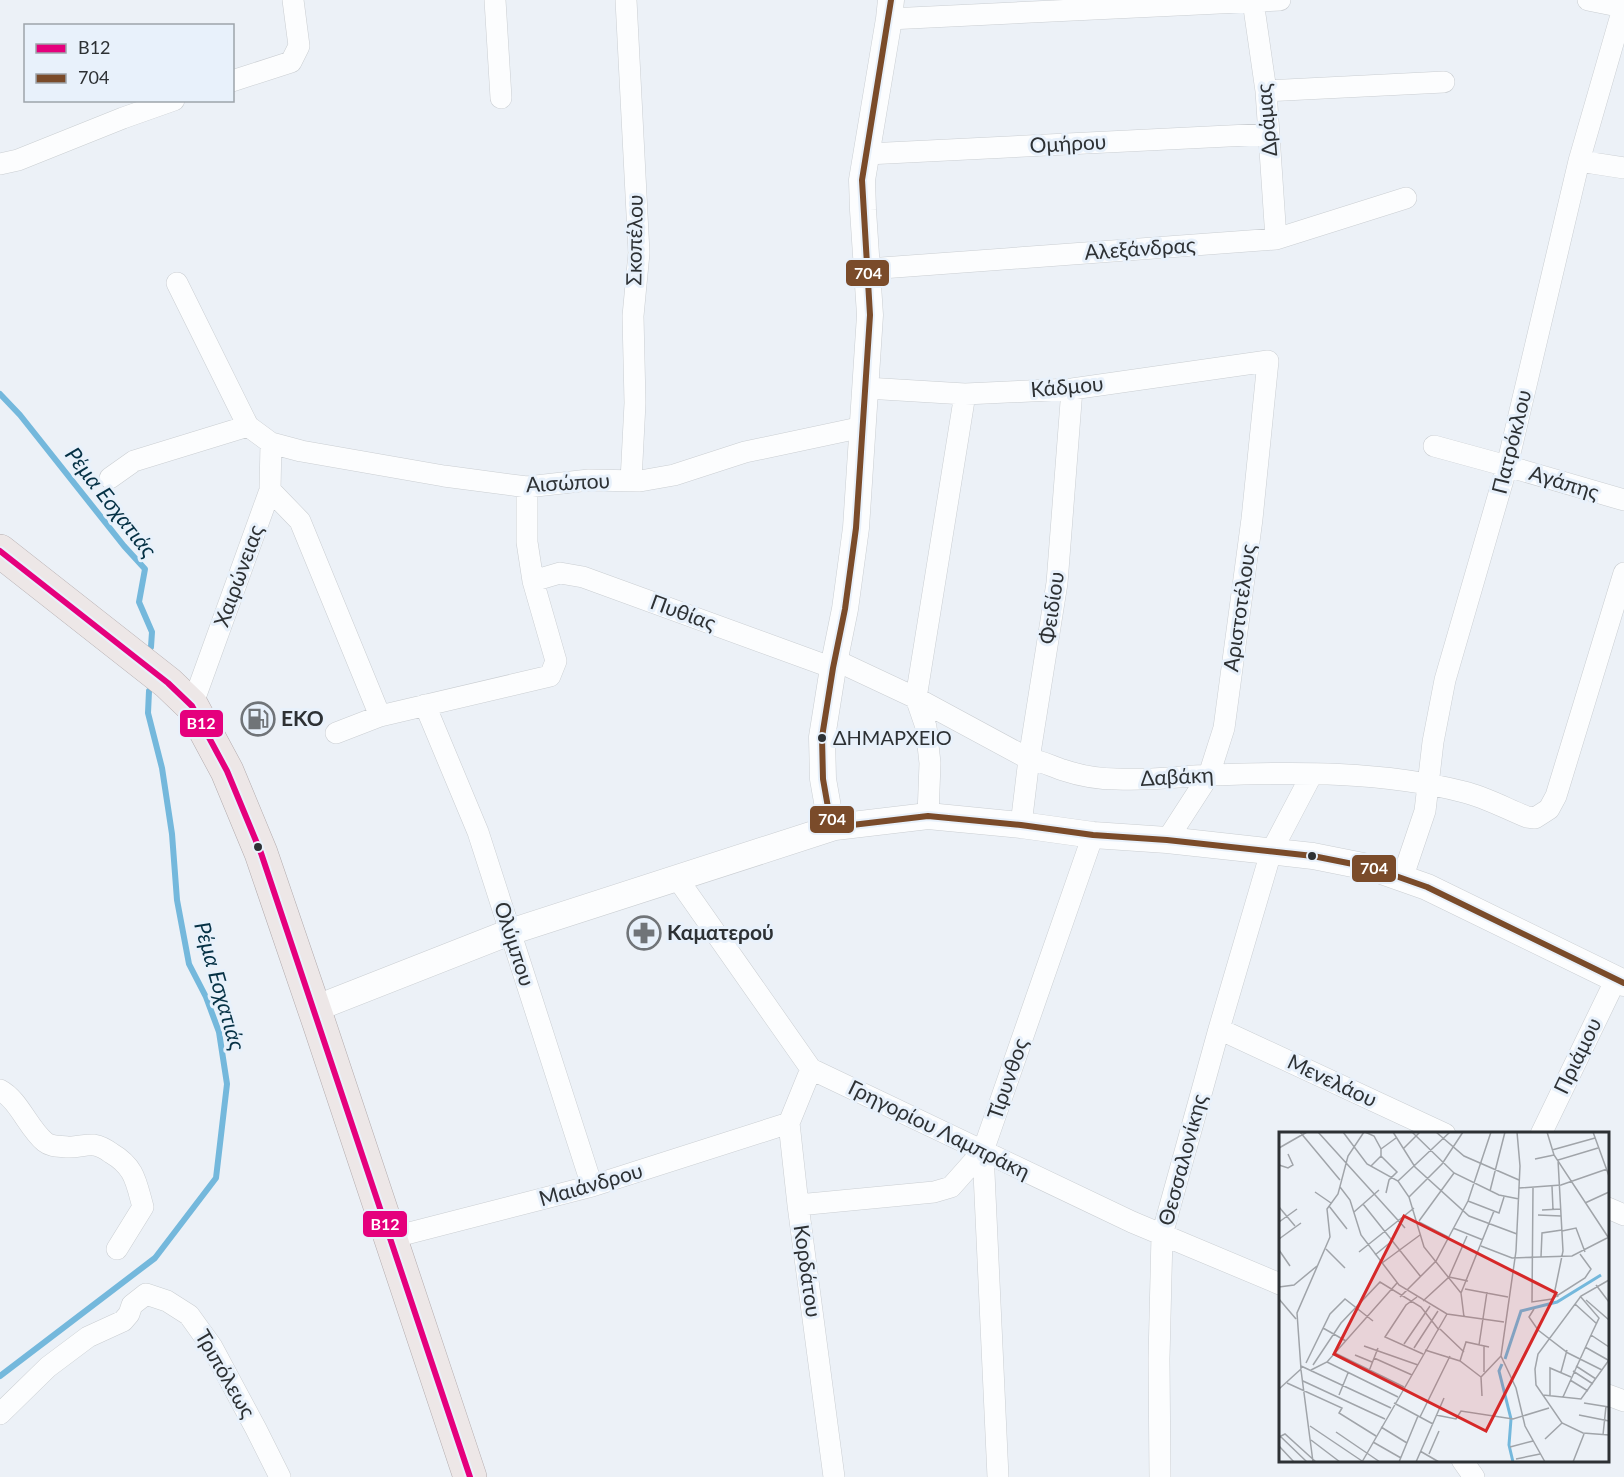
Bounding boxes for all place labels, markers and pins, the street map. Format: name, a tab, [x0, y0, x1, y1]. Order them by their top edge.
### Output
fuel station icon: EKO	[240, 701, 276, 737]
place label: EKO	[281, 705, 324, 730]
place label: ΔΗΜΑΡΧΕΙΟ	[833, 725, 952, 749]
marker: ΔΗΜΑΡΧΕΙΟ	[816, 732, 828, 744]
unlabelled marker	[252, 841, 264, 853]
unlabelled marker	[1306, 850, 1318, 862]
pharmacy icon: Καματερού	[626, 915, 662, 951]
place label: Καματερού	[667, 919, 774, 944]

